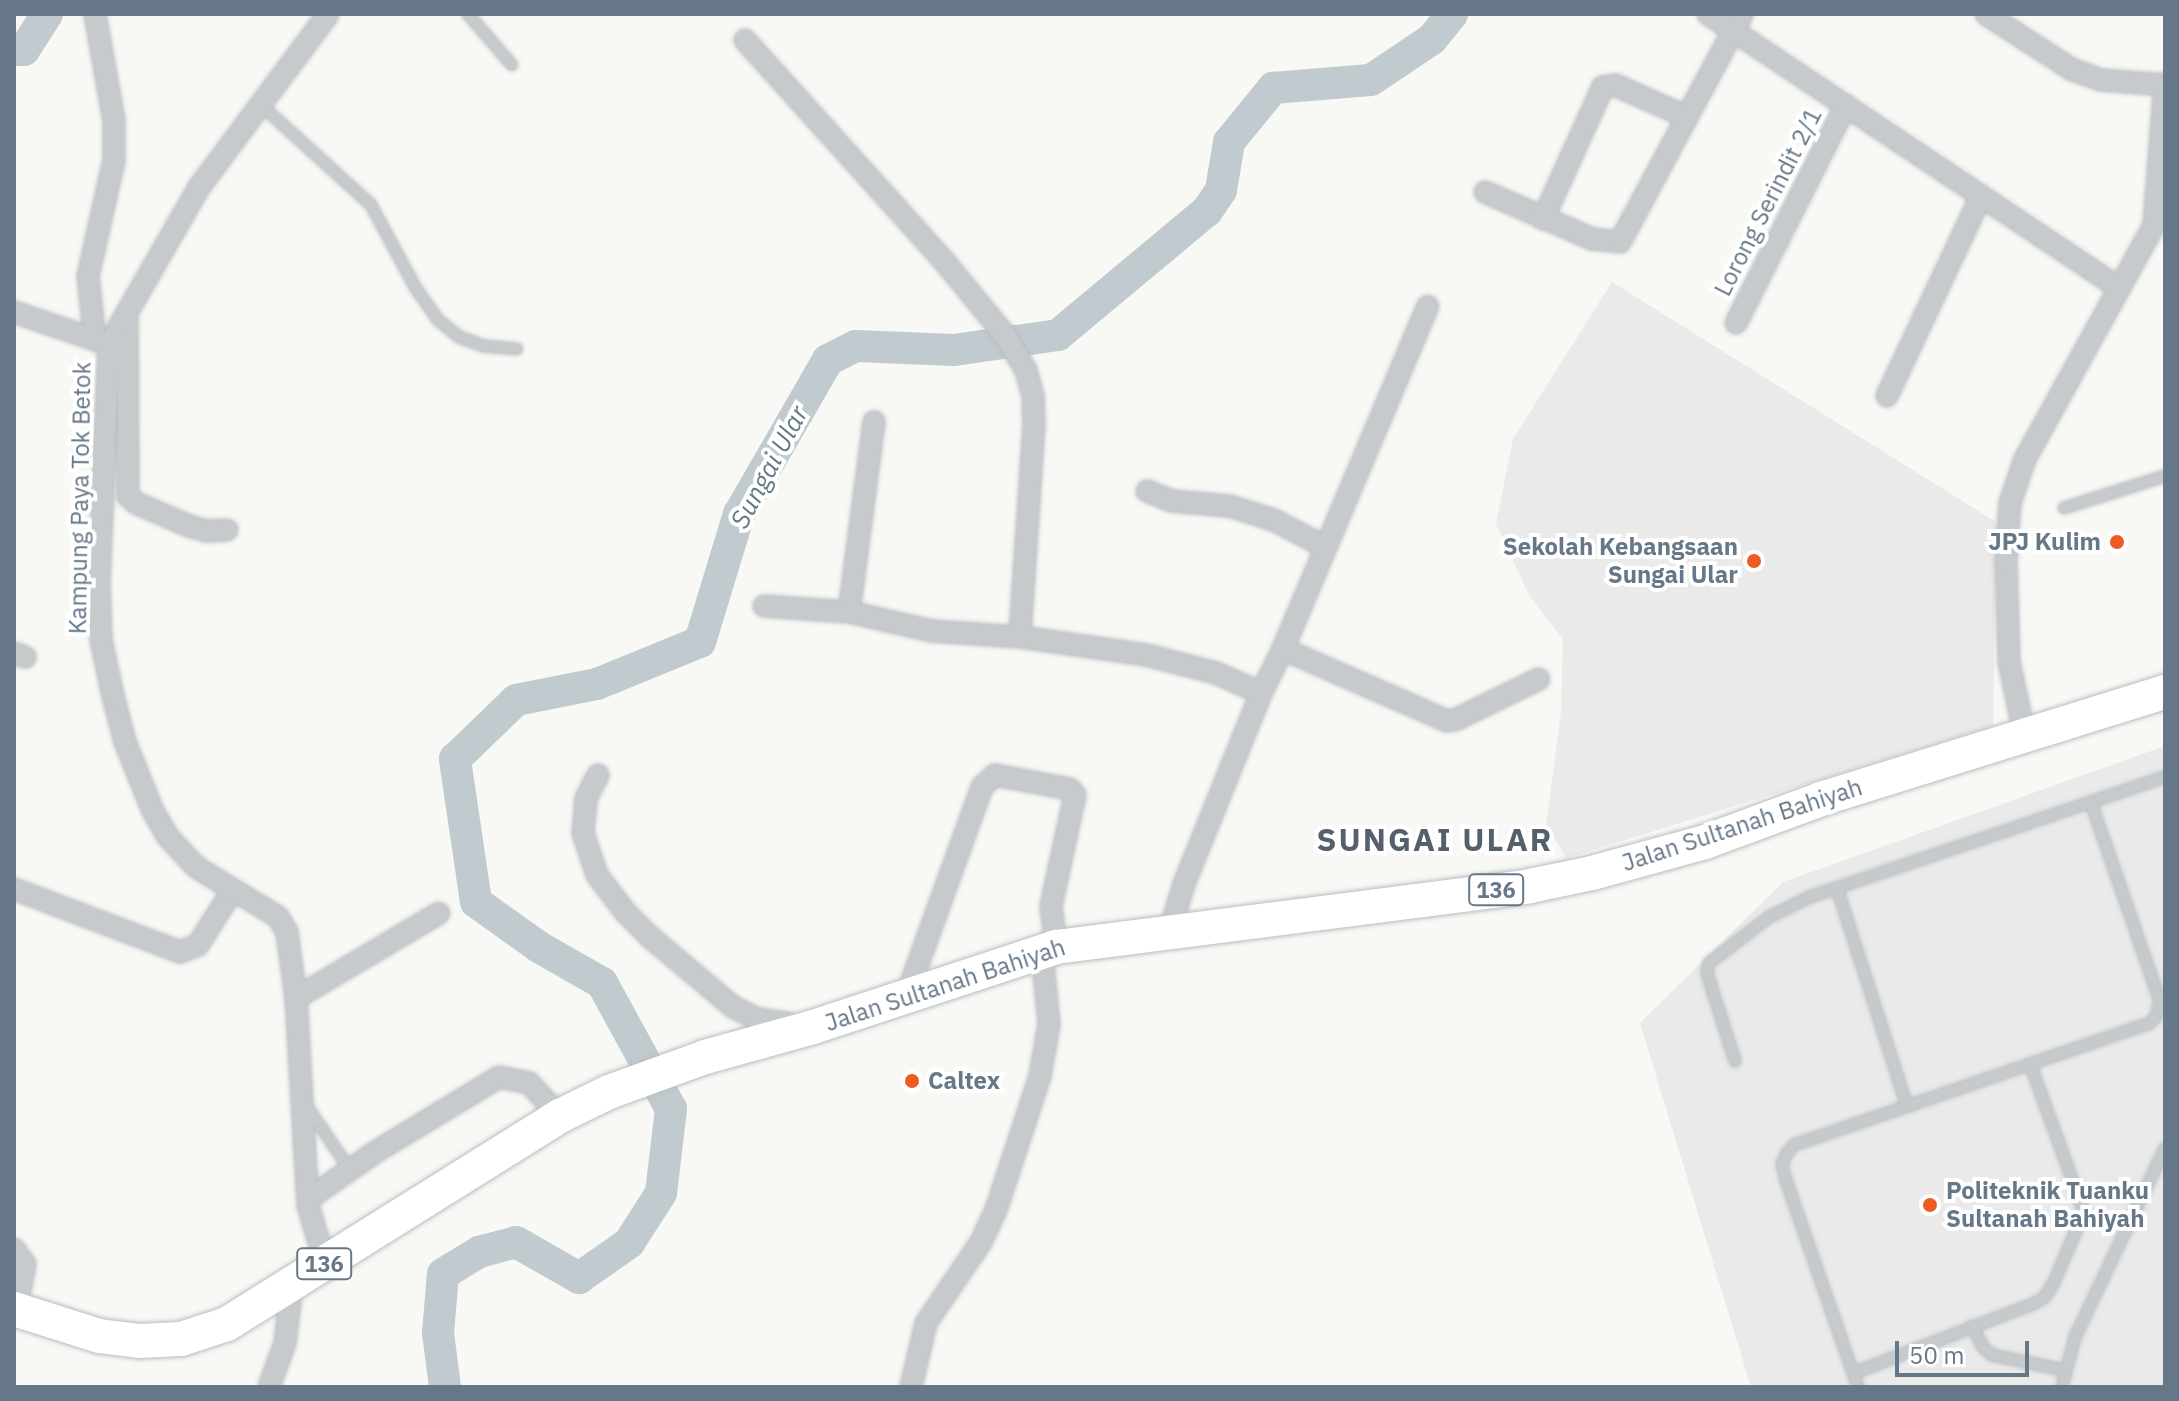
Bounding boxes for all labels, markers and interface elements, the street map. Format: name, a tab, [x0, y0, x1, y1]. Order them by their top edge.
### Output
street label: Lorong Serindit 2/1	[1708, 103, 1828, 301]
street label: Kampung Paya Tok Betok	[63, 362, 97, 634]
water label: Sungai Ular	[724, 400, 814, 534]
place label: JPJ Kulim	[1988, 528, 2101, 556]
place label: Sekolah Kebangsaan Sungai Ular	[1503, 533, 1738, 589]
marker: JPJ Kulim	[2108, 533, 2126, 551]
marker: Sekolah Kebangsaan Sungai Ular	[1745, 552, 1763, 570]
street label: Jalan Sultanah Bahiyah	[1618, 773, 1866, 877]
district label: SUNGAI ULAR	[1317, 820, 1553, 858]
road number: 136	[1468, 872, 1524, 908]
street label: Jalan Sultanah Bahiyah	[821, 933, 1069, 1037]
place label: Caltex	[928, 1067, 1000, 1095]
marker: Caltex	[903, 1072, 921, 1090]
place label: Politeknik Tuanku Sultanah Bahiyah	[1946, 1177, 2149, 1233]
marker: Politeknik Tuanku Sultanah Bahiyah	[1921, 1196, 1939, 1214]
road number: 136	[296, 1246, 352, 1282]
scale bar	[1899, 1325, 2033, 1375]
text: 50 m	[1909, 1339, 1964, 1371]

